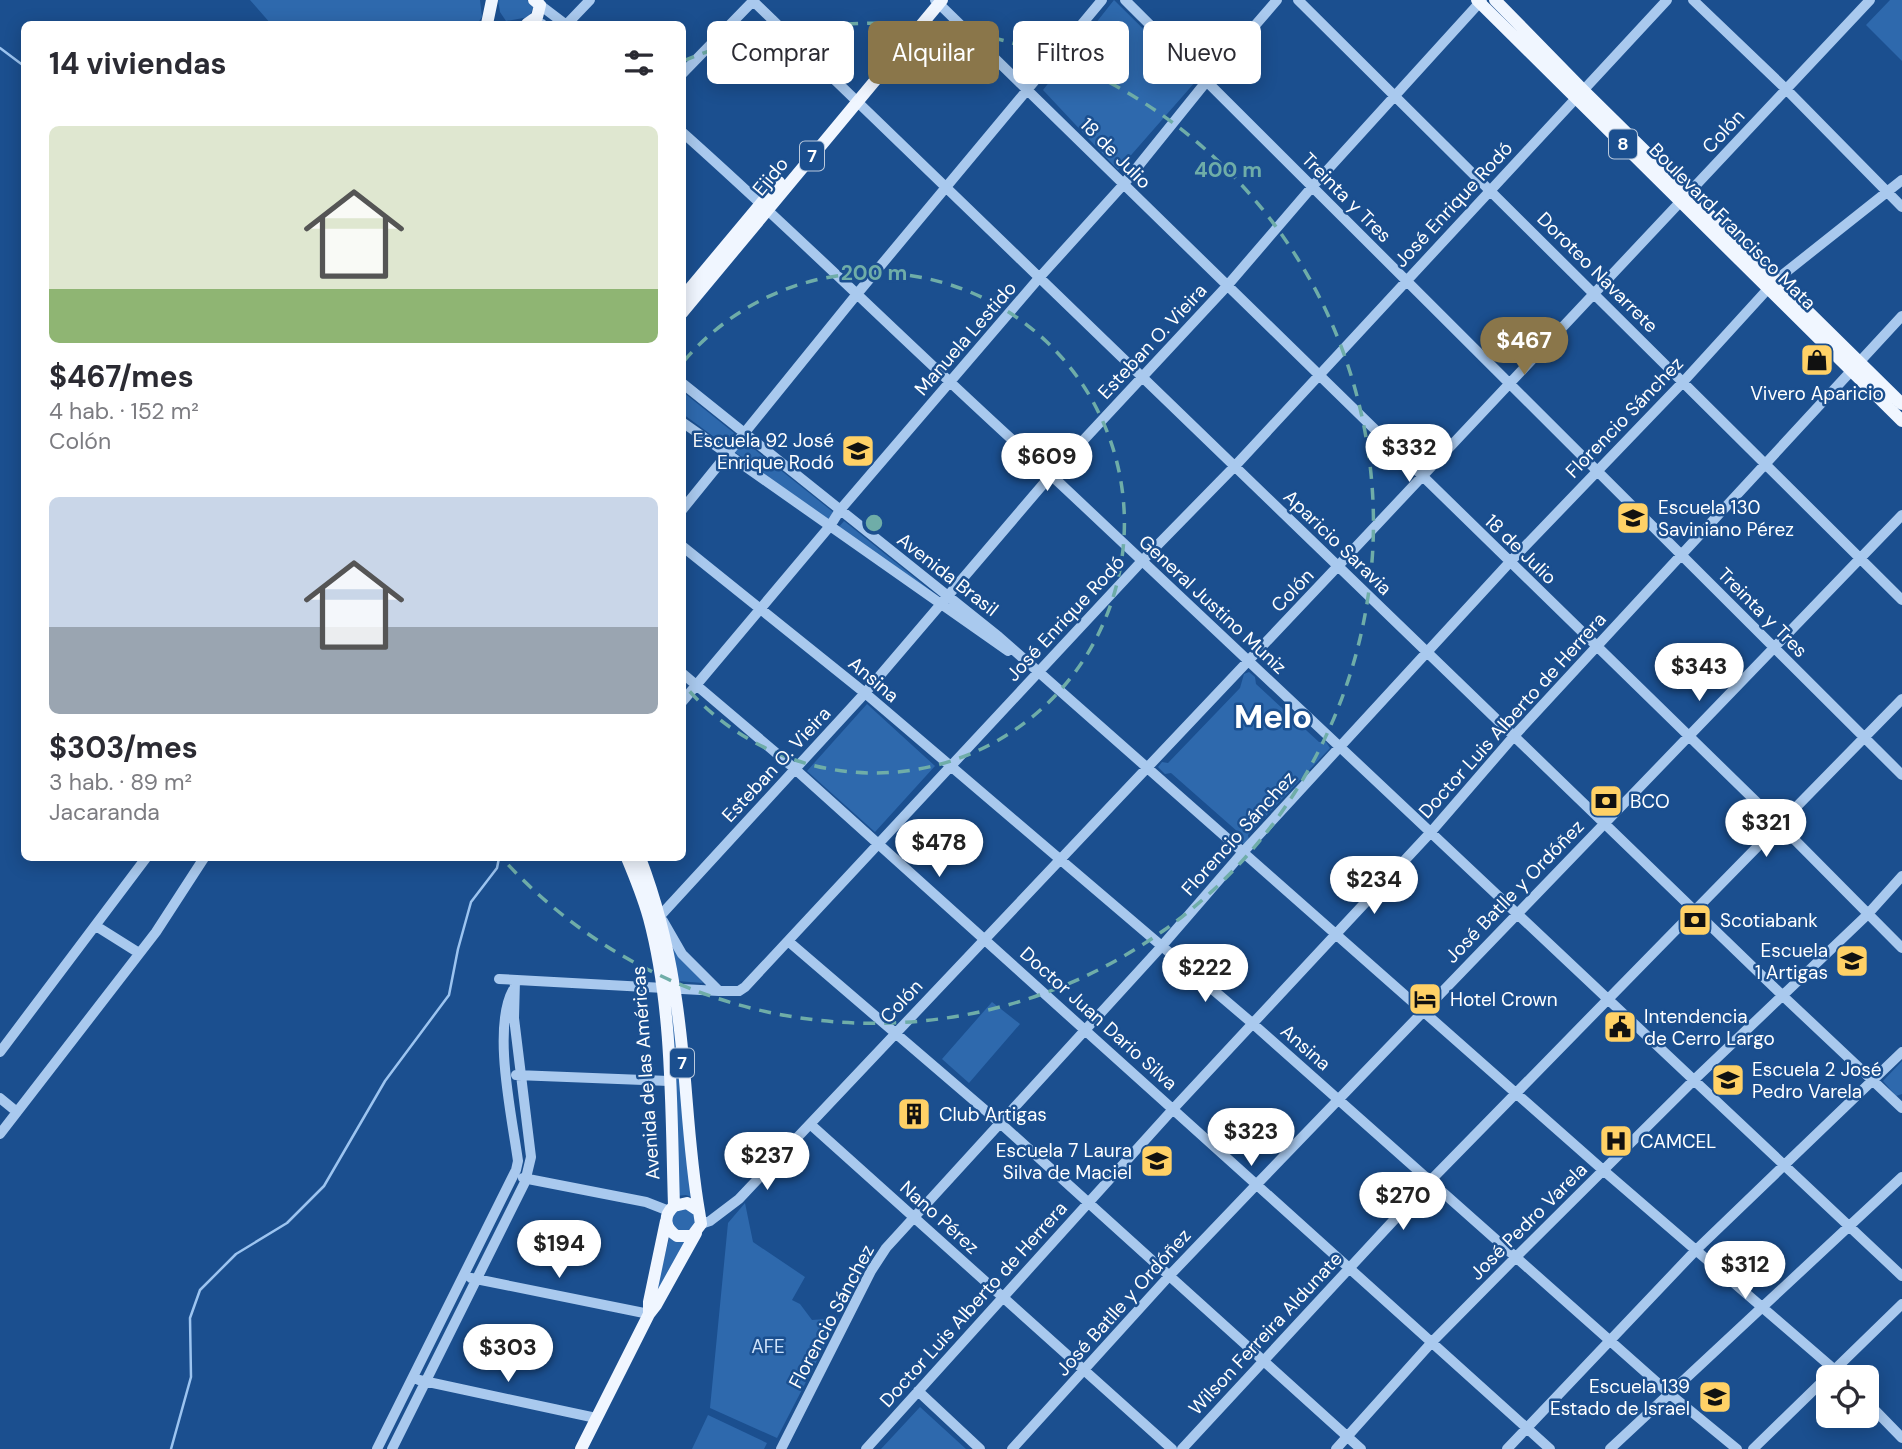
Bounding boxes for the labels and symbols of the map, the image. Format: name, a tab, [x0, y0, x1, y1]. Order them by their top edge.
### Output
street label: Colón	[1697, 104, 1750, 159]
street label: 18 de Julio	[1075, 112, 1157, 194]
road number: 8	[1609, 130, 1637, 159]
street label: José Enrique Rodó	[1389, 136, 1518, 273]
street label: Boulevard Francisco Mata	[1644, 138, 1821, 315]
road number: 7	[800, 141, 824, 170]
street label: Treinta y Tres	[1296, 147, 1397, 248]
street label: Ejido	[747, 152, 794, 201]
text: 400 m	[1194, 156, 1262, 184]
street label: Doroteo Navarrete	[1532, 206, 1664, 338]
text: 200 m	[841, 259, 907, 287]
street label: Manuela Lestido	[909, 276, 1022, 401]
street label: Esteban O. Vieira	[1092, 278, 1212, 404]
pin: $467	[1483, 318, 1565, 377]
shop icon: Vivero Aparicio	[1798, 341, 1836, 379]
street label: Florencio Sánchez	[1560, 351, 1689, 483]
place label: Vivero Aparicio	[1750, 381, 1884, 406]
pin: $332	[1368, 424, 1450, 484]
place label: Escuela 92 José Enrique Rodó	[693, 428, 834, 475]
school or university icon: Escuela 92 José Enrique Rodó	[839, 432, 877, 470]
pin: $609	[1006, 434, 1088, 493]
street label: Aparicio Saravia	[1278, 484, 1397, 600]
place label: Escuela 130 Saviniano Pérez	[1658, 495, 1794, 542]
school or university icon: Escuela 130 Saviniano Pérez	[1614, 499, 1652, 537]
street label: 18 de Julio	[1479, 509, 1562, 590]
centre of rings	[862, 511, 886, 535]
street label: Avenida Brasil	[892, 527, 1003, 622]
street label: General Justino Muniz	[1133, 529, 1292, 679]
street label: José Enrique Rodó	[1001, 550, 1130, 687]
street label: Treinta y Tres	[1712, 562, 1813, 663]
street label: Colón	[1266, 563, 1319, 617]
street label: Doctor Luis Alberto de Herrera	[1413, 607, 1612, 824]
pin: $343	[1658, 644, 1740, 703]
street label: Ansina	[843, 651, 904, 708]
district label: Melo	[1234, 695, 1312, 738]
street label: Esteban O. Vieira	[716, 701, 836, 827]
street label: Florencio Sánchez	[1176, 766, 1301, 901]
bank icon: BCO	[1587, 782, 1625, 820]
place label: BCO	[1630, 789, 1670, 814]
pin: $321	[1725, 800, 1807, 859]
street label: José Batlle y Ordóñez	[1439, 814, 1589, 968]
pin: $478	[898, 820, 980, 879]
pin: $234	[1333, 856, 1415, 916]
bank icon: Scotiabank	[1676, 901, 1714, 939]
place label: Scotiabank	[1720, 908, 1818, 933]
place label: Escuela 1 Artigas	[1755, 938, 1828, 985]
street label: Doctor Juan Dario Silva	[1015, 941, 1183, 1096]
school or university icon: Escuela 1 Artigas	[1833, 942, 1871, 980]
pin: $222	[1164, 944, 1246, 1004]
street label: Avenida de las Américas	[626, 965, 665, 1181]
street label: Colón	[875, 974, 928, 1029]
hotel icon: Hotel Crown	[1406, 980, 1444, 1018]
place label: Hotel Crown	[1450, 987, 1558, 1012]
place label: Intendencia de Cerro Largo	[1644, 1004, 1775, 1051]
public building icon: Intendencia de Cerro Largo	[1601, 1008, 1639, 1046]
street label: Ansina	[1275, 1019, 1336, 1076]
road number: 7	[670, 1048, 694, 1078]
place label: Escuela 2 José Pedro Varela	[1752, 1057, 1882, 1104]
school or university icon: Escuela 2 José Pedro Varela	[1709, 1061, 1747, 1099]
building icon: Club Artigas	[895, 1095, 933, 1133]
place label: Club Artigas	[939, 1102, 1047, 1127]
pin: $323	[1210, 1108, 1292, 1168]
hospital icon: CAMCEL	[1597, 1122, 1635, 1160]
place label: CAMCEL	[1640, 1129, 1716, 1154]
pin: $237	[726, 1132, 808, 1192]
place label: Escuela 7 Laura Silva de Maciel	[996, 1138, 1132, 1185]
school or university icon: Escuela 7 Laura Silva de Maciel	[1138, 1142, 1176, 1180]
street label: José Pedro Varela	[1464, 1157, 1592, 1285]
pin: $270	[1362, 1172, 1444, 1232]
street label: Nano Pérez	[895, 1175, 984, 1259]
street label: Doctor Luis Alberto de Herrera	[874, 1196, 1073, 1413]
pin: $194	[518, 1220, 600, 1280]
street label: José Batlle y Ordóñez	[1050, 1223, 1196, 1381]
street label: Florencio Sánchez	[783, 1240, 880, 1392]
pin: $312	[1704, 1242, 1786, 1301]
street label: Wilson Ferreira Aldunate	[1183, 1246, 1348, 1420]
pin: $303	[467, 1324, 549, 1384]
park label: AFE	[751, 1334, 785, 1359]
place label: Escuela 139 Estado de Israel	[1550, 1374, 1690, 1421]
school or university icon: Escuela 139 Estado de Israel	[1696, 1378, 1734, 1416]

